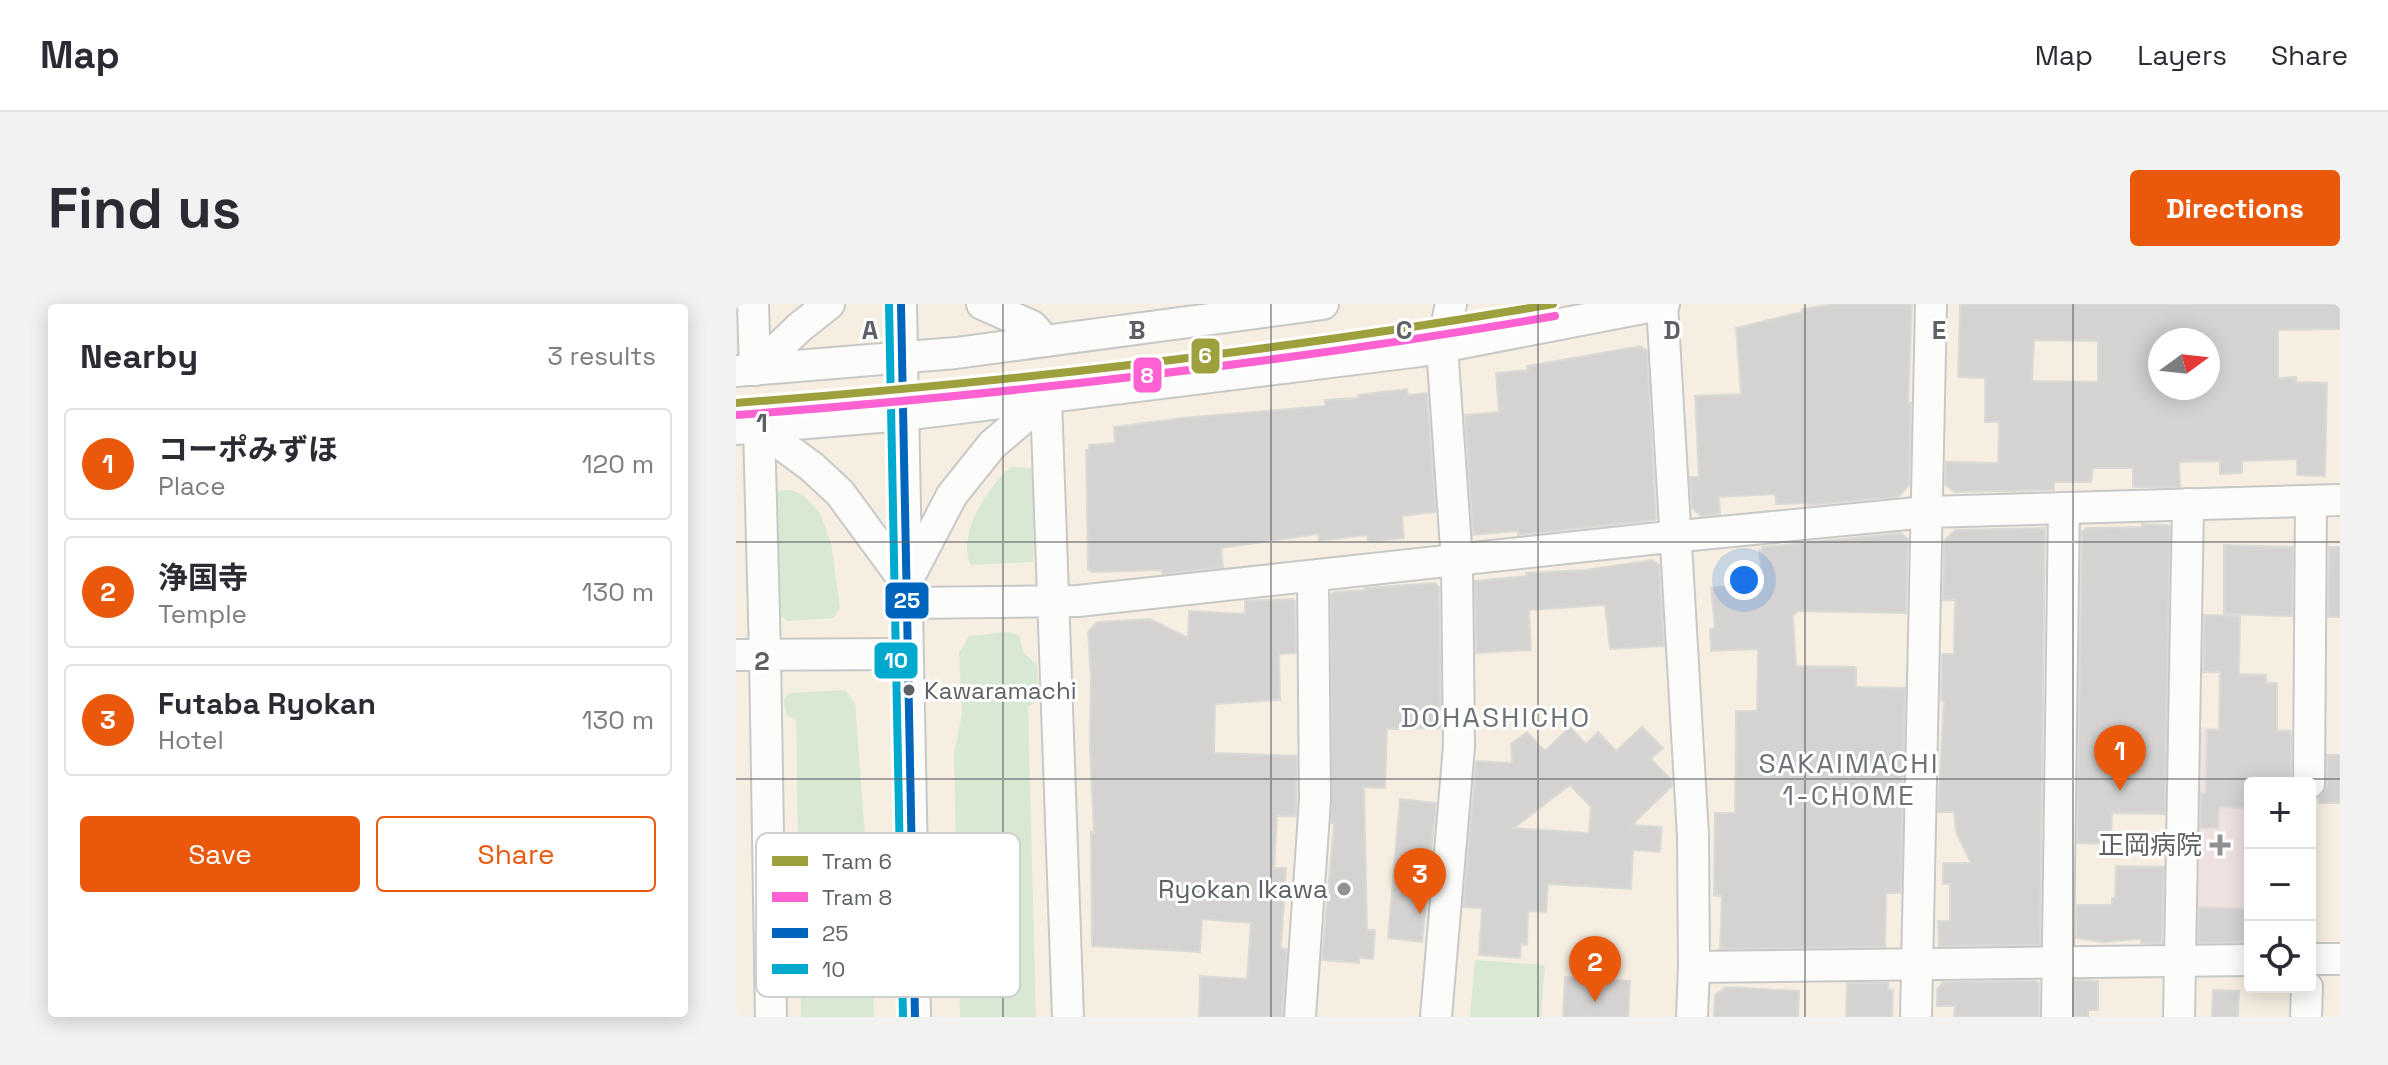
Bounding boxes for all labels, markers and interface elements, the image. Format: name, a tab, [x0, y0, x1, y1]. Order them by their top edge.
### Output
text: Map	[40, 31, 120, 79]
text: Map	[2035, 37, 2093, 73]
text: Layers	[2137, 37, 2227, 73]
text: Share	[2271, 37, 2348, 73]
button: Directions	[2130, 170, 2340, 246]
text: Find us	[48, 173, 241, 244]
text: A	[862, 313, 879, 347]
text: B	[1128, 313, 1146, 347]
text: C	[1396, 313, 1412, 347]
text: D	[1663, 313, 1681, 347]
text: E	[1932, 313, 1946, 347]
north arrow	[2148, 328, 2220, 400]
text: Nearby	[80, 335, 198, 378]
line badge: 6	[1190, 337, 1221, 375]
text: 3 results	[547, 339, 656, 373]
text: 6	[1198, 341, 1212, 369]
line badge: 8	[1132, 356, 1163, 394]
text: 8	[1140, 361, 1154, 389]
text: 1	[756, 406, 768, 440]
text: コーポみずほ	[158, 430, 338, 469]
text: 1	[102, 447, 114, 481]
text: 120 m	[582, 447, 654, 481]
text: Place	[158, 469, 226, 503]
text: 浄国寺	[158, 558, 248, 597]
your location	[1724, 560, 1764, 600]
text: 2	[100, 575, 116, 609]
text: 130 m	[582, 575, 654, 609]
line badge: 25	[884, 581, 930, 620]
text: 25	[894, 586, 920, 614]
text: Temple	[158, 597, 247, 631]
line badge: 10	[873, 641, 919, 680]
text: 2	[754, 644, 770, 678]
text: 10	[884, 646, 908, 674]
place label: Kawaramachi	[924, 675, 1077, 706]
marker: Kawaramachi	[901, 682, 917, 698]
text: Futaba Ryokan	[158, 684, 376, 723]
district label: DOHASHICHO	[1401, 699, 1591, 735]
text: 3	[100, 703, 116, 737]
text: 130 m	[582, 703, 654, 737]
text: Hotel	[158, 723, 224, 757]
pin: 1	[2094, 725, 2146, 791]
district label: SAKAIMACHI 1-CHOME	[1758, 745, 1940, 813]
map controls	[2244, 777, 2316, 993]
button: +	[2244, 777, 2316, 849]
button: Save	[80, 816, 360, 892]
button: Share	[376, 816, 656, 892]
place label: 正岡病院	[2098, 828, 2202, 862]
legend	[756, 833, 1020, 997]
marker: 正岡病院	[2209, 834, 2231, 856]
text: Tram 6	[822, 847, 892, 875]
pin: 3	[1394, 848, 1446, 914]
button: −	[2244, 849, 2316, 921]
place label: Ryokan Ikawa	[1158, 872, 1328, 906]
marker: Ryokan Ikawa	[1335, 880, 1353, 898]
text: Tram 8	[822, 883, 892, 911]
text: 25	[822, 919, 848, 947]
button: locate	[2244, 921, 2316, 993]
pin: 2	[1569, 936, 1621, 1002]
text: 10	[822, 955, 845, 983]

